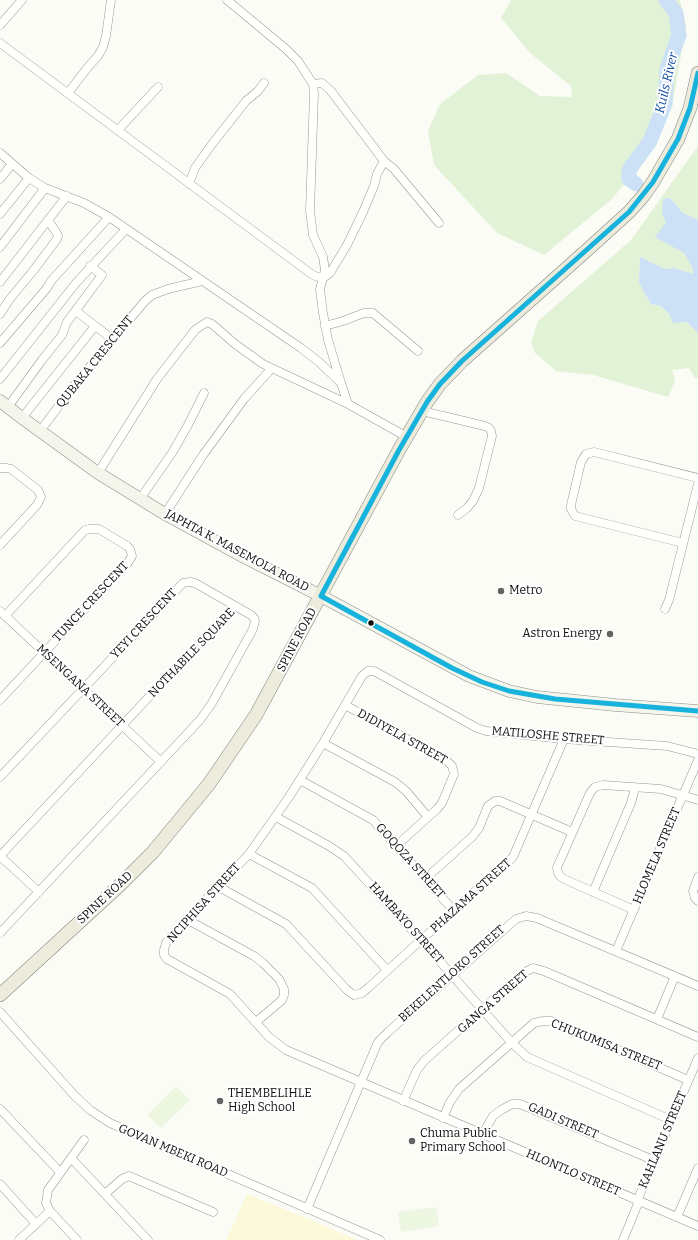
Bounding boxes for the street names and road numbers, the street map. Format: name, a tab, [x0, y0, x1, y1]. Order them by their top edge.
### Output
street label: QUBAKA CRESCENT	[53, 313, 137, 411]
street label: JAPHTA K. MASEMOLA ROAD	[163, 507, 311, 595]
street label: TUNCE CRESCENT	[50, 559, 132, 645]
street label: YEYI CRESCENT	[108, 586, 180, 662]
street label: NOTHABILE SQUARE	[146, 605, 238, 701]
street label: SPINE ROAD	[274, 605, 320, 675]
street label: MSENGANA STREET	[33, 642, 127, 730]
street label: DIDIYELA STREET	[355, 706, 449, 768]
street label: MATILOSHE STREET	[491, 724, 605, 748]
street label: HLOMELA STREET	[630, 806, 684, 906]
street label: GOQOZA STREET	[372, 820, 448, 902]
street label: PHAZAMA STREET	[428, 856, 514, 936]
street label: NCIPHISA STREET	[164, 860, 244, 946]
street label: SPINE ROAD	[74, 869, 136, 927]
street label: HAMBAYO STREET	[366, 879, 446, 967]
street label: BEKELENTLOKO STREET	[396, 923, 508, 1025]
street label: GANGA STREET	[455, 967, 531, 1037]
street label: CHUKUMISA STREET	[549, 1016, 663, 1074]
street label: KAHLANU STREET	[636, 1089, 690, 1191]
street label: GADI STREET	[526, 1100, 600, 1142]
street label: GOVAN MBEKI ROAD	[116, 1121, 230, 1181]
street label: HLONTLO STREET	[524, 1147, 622, 1199]

